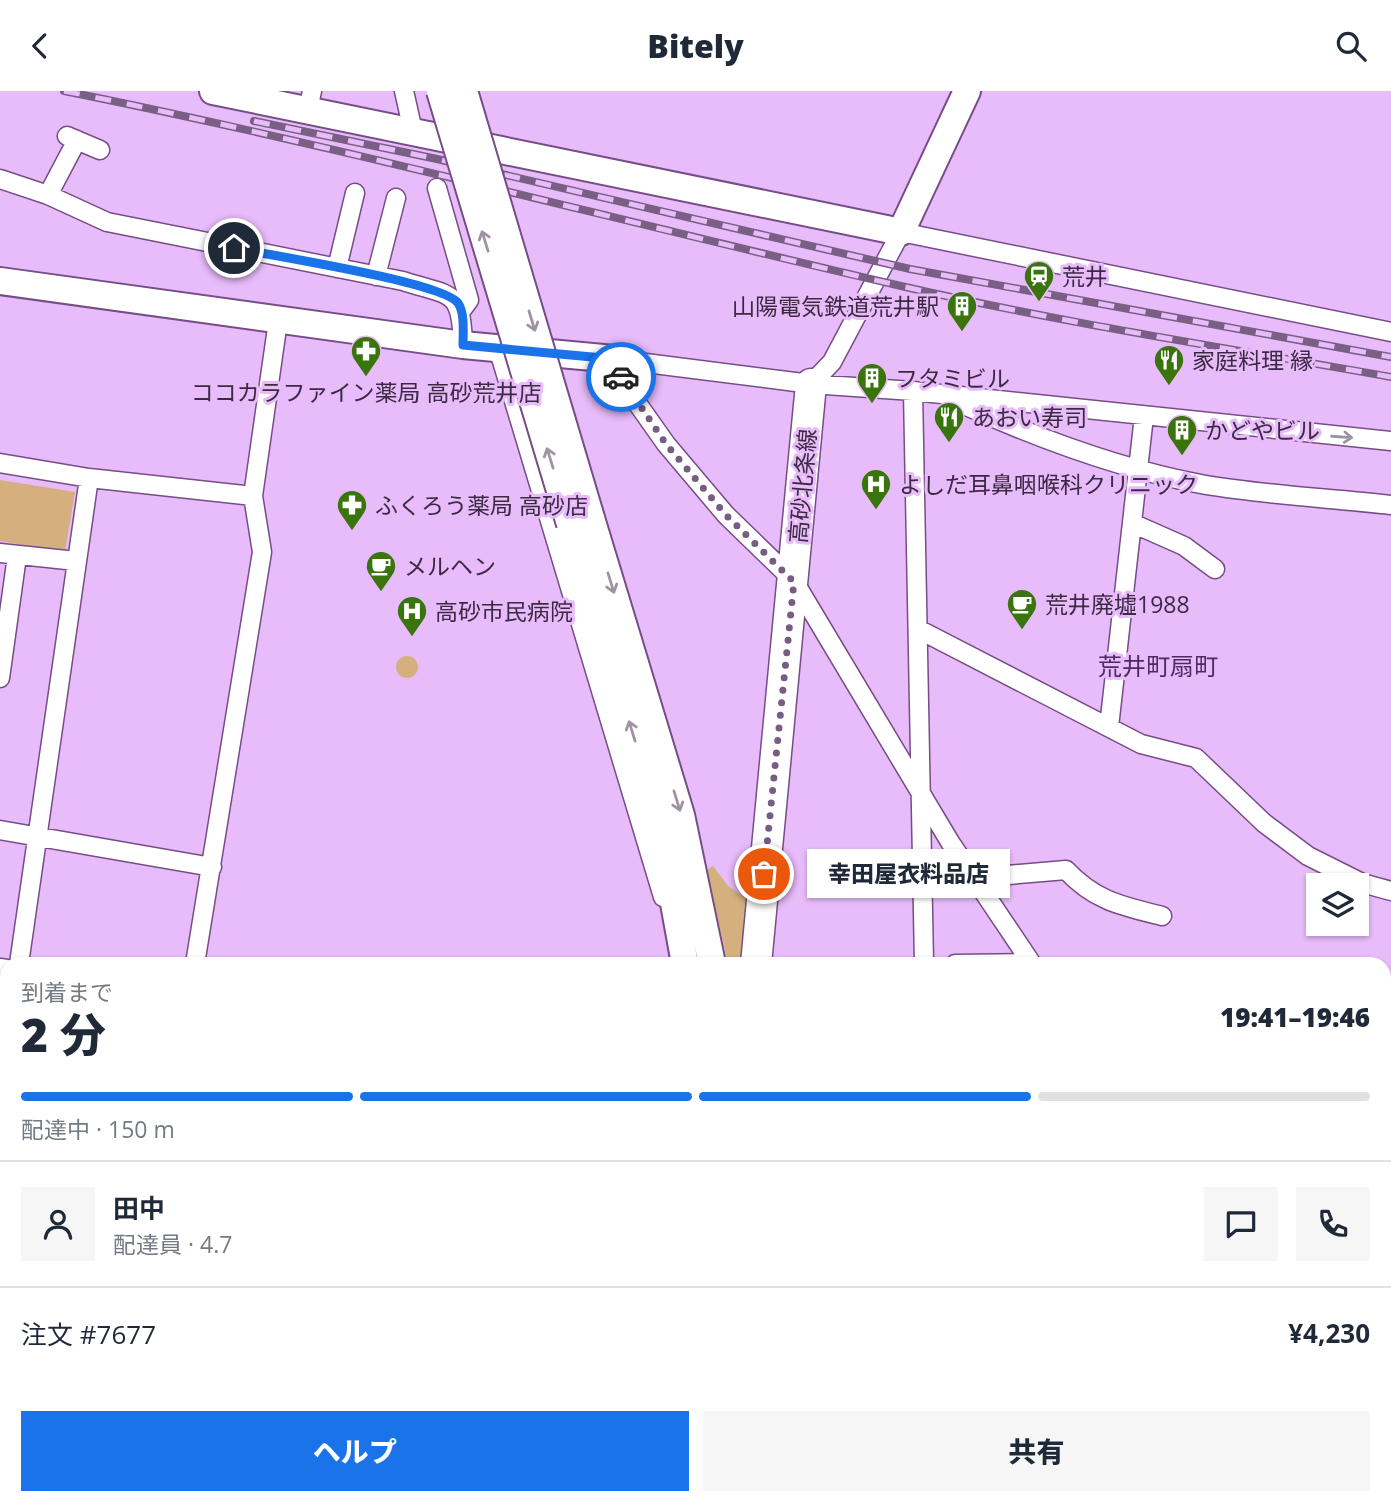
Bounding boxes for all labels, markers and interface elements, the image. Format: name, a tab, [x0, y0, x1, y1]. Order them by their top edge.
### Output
text: Bitely	[647, 24, 744, 67]
icon: back	[21, 27, 59, 65]
icon: search	[1332, 27, 1370, 65]
pin	[204, 218, 264, 278]
icon: home	[215, 229, 253, 267]
one-way arrow	[477, 230, 490, 252]
station icon: 荒井	[1022, 259, 1056, 303]
place label: 荒井	[1062, 260, 1108, 292]
building icon: 山陽電気鉄道荒井駅	[945, 289, 979, 333]
place label: 山陽電気鉄道荒井駅	[732, 290, 939, 322]
one-way arrow	[527, 309, 540, 331]
pharmacy icon: ココカラファイン薬局 高砂荒井店	[349, 334, 383, 378]
courier	[586, 342, 656, 412]
restaurant icon: 家庭料理 縁	[1152, 343, 1186, 387]
place label: 家庭料理 縁	[1192, 344, 1313, 376]
icon: car	[602, 358, 640, 396]
building icon: フタミビル	[855, 361, 889, 405]
place label: フタミビル	[895, 362, 1010, 394]
place label: ココカラファイン薬局 高砂荒井店	[191, 376, 541, 408]
restaurant icon: あおい寿司	[932, 400, 966, 444]
place label: あおい寿司	[972, 401, 1087, 433]
building icon: かどやビル	[1165, 413, 1199, 457]
place label: かどやビル	[1205, 414, 1320, 446]
street label: 高砂北条線	[781, 427, 823, 545]
one-way arrow	[1330, 431, 1353, 444]
one-way arrow	[543, 448, 556, 470]
hospital icon: よしだ耳鼻咽喉科クリニック	[859, 467, 893, 511]
place label: よしだ耳鼻咽喉科クリニック	[899, 468, 1198, 500]
pharmacy icon: ふくろう薬局 高砂店	[335, 488, 369, 532]
place label: ふくろう薬局 高砂店	[375, 489, 588, 521]
cafe icon: メルヘン	[364, 549, 398, 593]
place label: メルヘン	[404, 550, 496, 582]
one-way arrow	[606, 572, 619, 594]
cafe icon: 荒井廃墟1988	[1005, 587, 1039, 631]
place label: 荒井廃墟1988	[1045, 588, 1190, 620]
hospital icon: 高砂市民病院	[395, 594, 429, 638]
place label: 高砂市民病院	[435, 595, 573, 627]
district label: 荒井町扇町	[1098, 649, 1218, 682]
one-way arrow	[624, 720, 637, 742]
one-way arrow	[671, 790, 684, 812]
pin	[734, 844, 794, 904]
callout: 幸田屋衣料品店	[806, 849, 1009, 899]
icon: bag	[745, 855, 783, 893]
text: 幸田屋衣料品店	[828, 857, 989, 889]
map controls	[1306, 873, 1369, 936]
button: layers	[1306, 873, 1369, 936]
text: 到着まで	[21, 976, 113, 1008]
text: 19:41–19:46	[1220, 999, 1370, 1035]
text: 2 分	[21, 1003, 106, 1065]
text: 配達中 · 150 m	[21, 1113, 175, 1145]
button: person	[21, 1187, 95, 1261]
button: chat	[1204, 1187, 1278, 1261]
button: phone	[1296, 1187, 1370, 1261]
text: 田中	[113, 1190, 165, 1226]
text: 配達員 · 4.7	[113, 1228, 232, 1260]
text: ¥4,230	[1288, 1315, 1370, 1351]
text: 注文 #7677	[21, 1316, 156, 1352]
button: ヘルプ	[21, 1411, 689, 1491]
button: 共有	[703, 1411, 1370, 1491]

